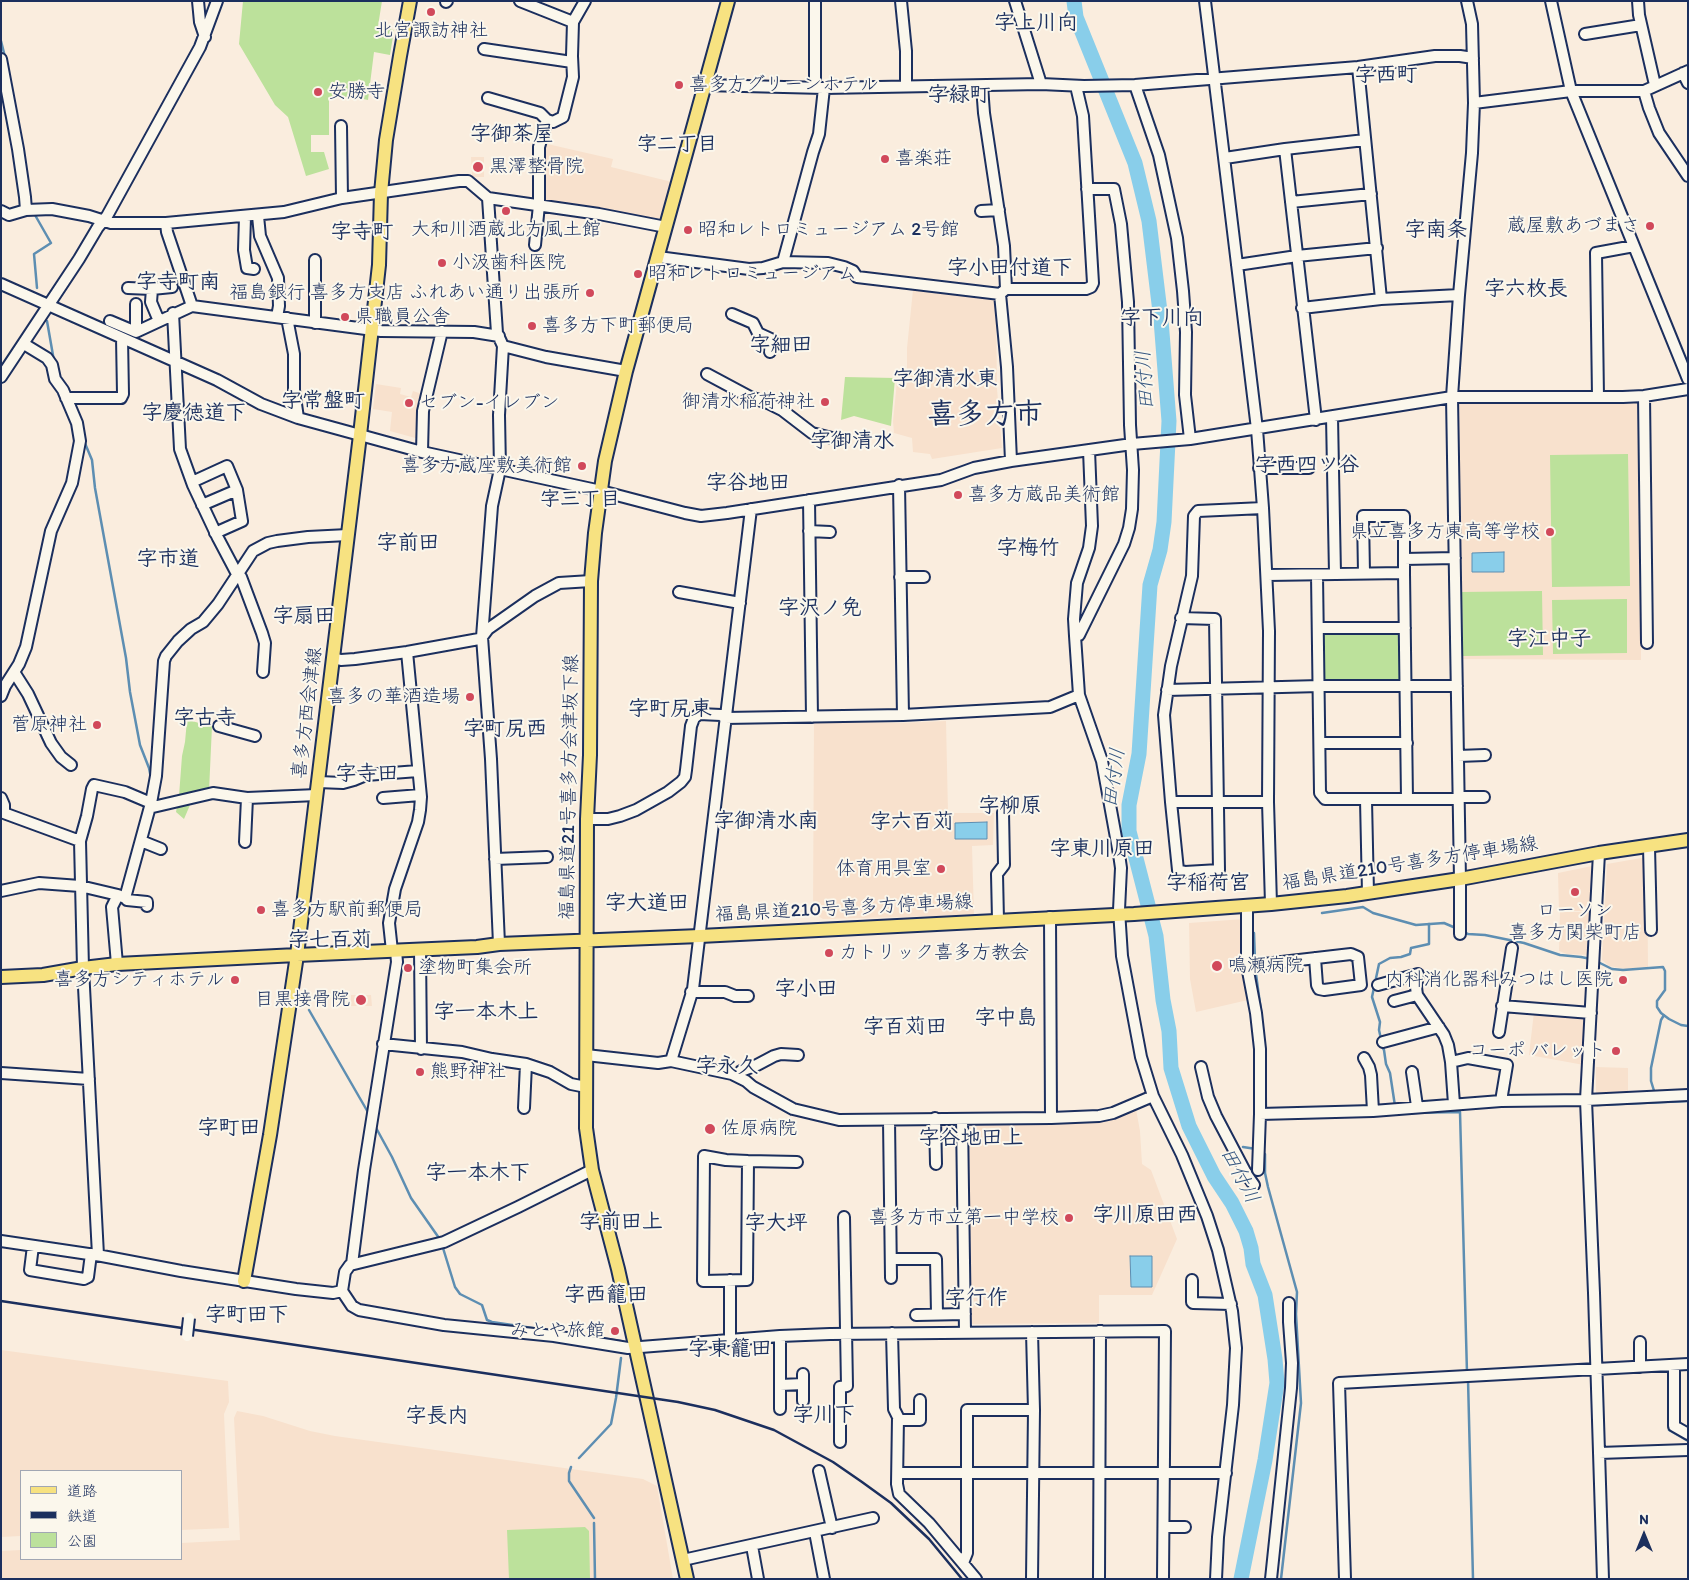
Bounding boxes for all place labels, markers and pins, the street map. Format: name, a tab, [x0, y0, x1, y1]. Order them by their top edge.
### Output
marker: 北宮諏訪神社	[425, 6, 437, 18]
place label: 北宮諏訪神社	[374, 20, 488, 42]
place label: 喜多方グリーンホテル	[689, 74, 879, 96]
marker: 喜多方グリーンホテル	[673, 79, 685, 91]
place label: 安勝寺	[328, 81, 385, 103]
marker: 安勝寺	[312, 86, 324, 98]
place label: 喜楽荘	[895, 148, 952, 170]
marker: 喜楽荘	[879, 153, 891, 165]
place label: 黒澤整骨院	[489, 156, 584, 178]
marker: 黒澤整骨院	[471, 160, 485, 174]
marker: 大和川酒蔵北方風土館	[500, 205, 512, 217]
place label: 蔵屋敷あづまさ	[1507, 215, 1640, 237]
place label: 大和川酒蔵北方風土館	[411, 219, 601, 241]
place label: 昭和レトロミュージアム 2号館	[698, 219, 959, 241]
marker: 蔵屋敷あづまさ	[1644, 220, 1656, 232]
marker: 昭和レトロミュージアム 2号館	[682, 224, 694, 236]
place label: 小汲歯科医院	[452, 252, 566, 274]
marker: 小汲歯科医院	[436, 257, 448, 269]
place label: 昭和レトロミュージアム	[648, 263, 857, 285]
marker: 昭和レトロミュージアム	[632, 268, 644, 280]
place label: 福島銀行 喜多方支店 ふれあい通り出張所	[229, 282, 580, 304]
marker: 福島銀行 喜多方支店 ふれあい通り出張所	[584, 287, 596, 299]
place label: 県職員公舎	[355, 306, 450, 328]
marker: 県職員公舎	[339, 311, 351, 323]
place label: 喜多方下町郵便局	[542, 315, 694, 337]
marker: 喜多方下町郵便局	[526, 320, 538, 332]
place label: 御清水稲荷神社	[682, 391, 815, 413]
place label: セブン-イレブン	[419, 392, 560, 414]
marker: 御清水稲荷神社	[819, 396, 831, 408]
marker: セブン-イレブン	[403, 397, 415, 409]
place label: 喜多方蔵座敷美術館	[401, 455, 572, 477]
marker: 喜多方蔵座敷美術館	[576, 460, 588, 472]
place label: 喜多方蔵品美術館	[968, 484, 1120, 506]
marker: 喜多方蔵品美術館	[952, 489, 964, 501]
place label: 県立喜多方東高等学校	[1350, 521, 1540, 543]
marker: 県立喜多方東高等学校	[1544, 526, 1556, 538]
place label: 喜多の華酒造場	[327, 686, 460, 708]
marker: 喜多の華酒造場	[464, 691, 476, 703]
place label: 菅原神社	[11, 714, 87, 736]
marker: 菅原神社	[91, 719, 103, 731]
place label: 体育用具室	[836, 858, 931, 880]
marker: 体育用具室	[935, 863, 947, 875]
marker: ローソン 喜多方関柴町店	[1569, 886, 1581, 898]
place label: 喜多方駅前郵便局	[271, 899, 423, 921]
place label: ローソン 喜多方関柴町店	[1509, 900, 1641, 944]
marker: 喜多方駅前郵便局	[255, 904, 267, 916]
place label: カトリック喜多方教会	[839, 942, 1029, 964]
marker: カトリック喜多方教会	[823, 947, 835, 959]
place label: 鳴瀬病院	[1228, 955, 1304, 977]
place label: 塗物町集会所	[418, 957, 532, 979]
marker: 鳴瀬病院	[1210, 959, 1224, 973]
marker: 塗物町集会所	[402, 962, 414, 974]
place label: 喜多方シティホテル	[54, 969, 225, 991]
place label: 内科消化器科みつはし医院	[1385, 969, 1613, 991]
marker: 喜多方シティホテル	[229, 974, 241, 986]
marker: 内科消化器科みつはし医院	[1617, 974, 1629, 986]
place label: 目黒接骨院	[255, 989, 350, 1011]
marker: 目黒接骨院	[354, 993, 368, 1007]
place label: コーポ バレット	[1469, 1040, 1606, 1062]
marker: コーポ バレット	[1610, 1045, 1622, 1057]
place label: 熊野神社	[430, 1061, 506, 1083]
marker: 熊野神社	[414, 1066, 426, 1078]
place label: 佐原病院	[721, 1118, 797, 1140]
marker: 佐原病院	[703, 1122, 717, 1136]
place label: 喜多方市立第一中学校	[869, 1207, 1059, 1229]
marker: 喜多方市立第一中学校	[1063, 1212, 1075, 1224]
place label: みとや旅館	[510, 1320, 605, 1342]
marker: みとや旅館	[609, 1325, 621, 1337]

